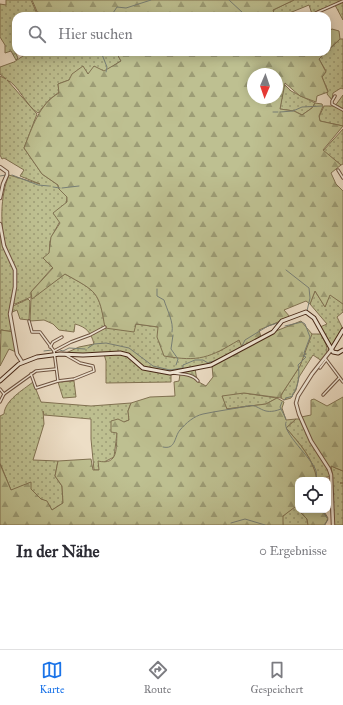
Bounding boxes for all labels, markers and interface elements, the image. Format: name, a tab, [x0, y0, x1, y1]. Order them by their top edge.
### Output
search box	[12, 12, 331, 56]
icon: search	[26, 23, 48, 45]
text: Hier suchen	[58, 25, 133, 43]
north arrow	[247, 68, 283, 104]
map controls	[295, 477, 331, 513]
button: locate	[295, 477, 331, 513]
text: In der Nähe	[16, 541, 100, 562]
text: 0 Ergebnisse	[259, 543, 327, 559]
tab: Karte	[40, 659, 65, 696]
tab: Route	[144, 659, 171, 696]
tab: Gespeichert	[250, 659, 303, 696]

